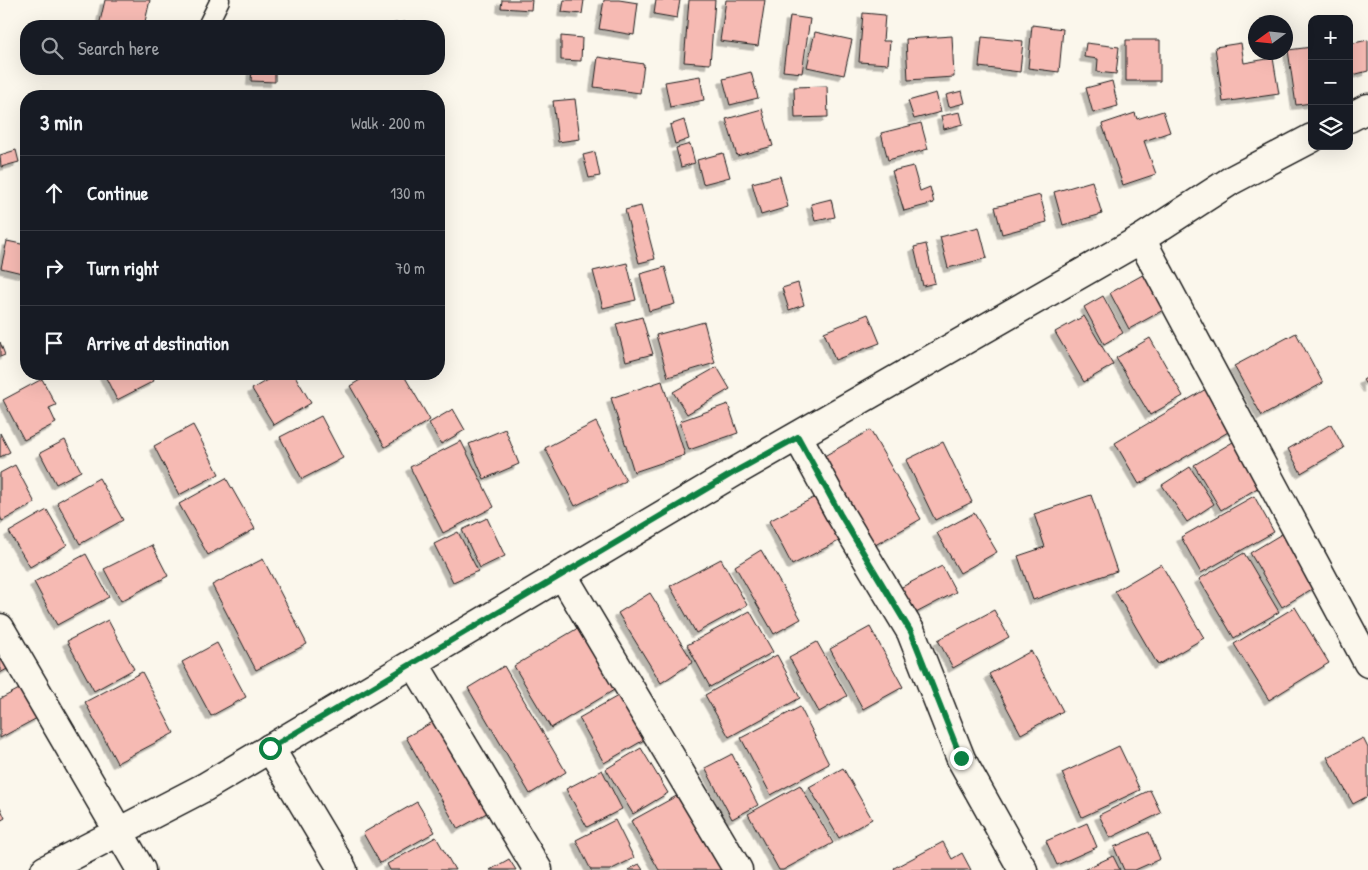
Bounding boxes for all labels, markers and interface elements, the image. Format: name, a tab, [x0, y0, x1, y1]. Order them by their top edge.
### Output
north arrow	[1248, 15, 1293, 60]
map controls	[1308, 15, 1353, 150]
button: +	[1308, 15, 1353, 60]
search box	[20, 20, 445, 75]
icon: search	[38, 34, 66, 62]
text: Search here	[78, 35, 159, 61]
button: −	[1308, 60, 1353, 105]
button: layers	[1308, 105, 1353, 150]
text: 3 min	[40, 108, 83, 137]
text: Walk · 200 m	[351, 112, 425, 134]
icon: ahead	[40, 179, 68, 207]
text: Continue	[87, 180, 148, 206]
text: 130 m	[390, 182, 425, 204]
icon: right	[40, 254, 68, 282]
text: Turn right	[87, 255, 158, 281]
text: 70 m	[395, 257, 425, 279]
icon: arrive	[40, 329, 68, 357]
text: Arrive at destination	[87, 330, 229, 356]
route start	[259, 737, 282, 760]
route end	[950, 747, 973, 770]

